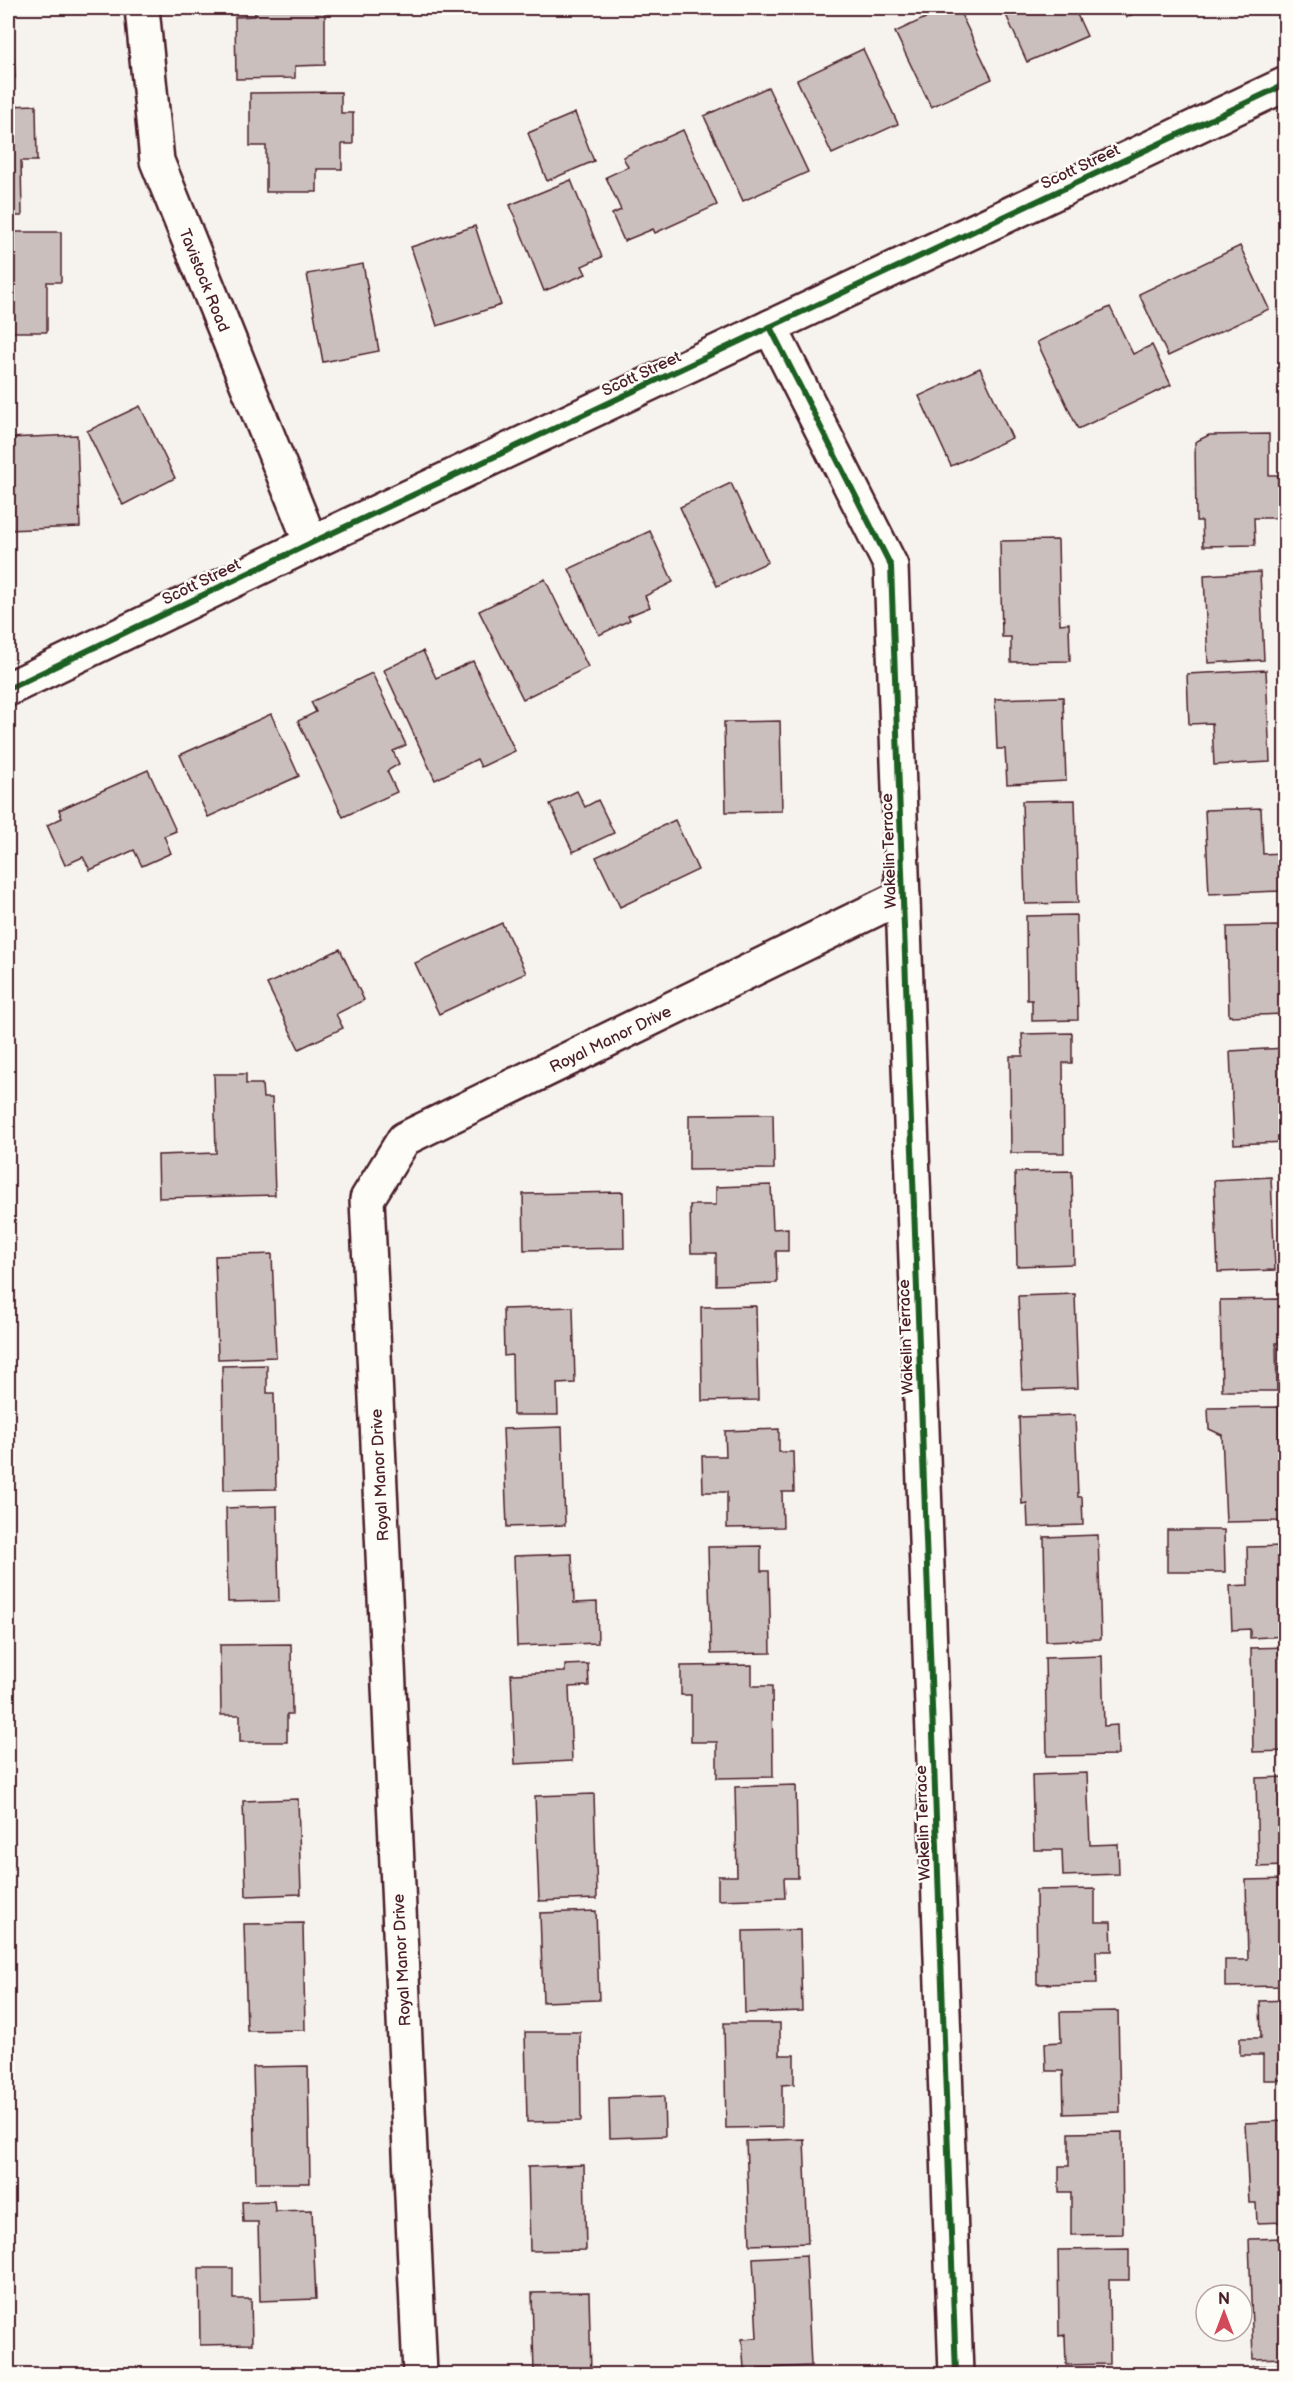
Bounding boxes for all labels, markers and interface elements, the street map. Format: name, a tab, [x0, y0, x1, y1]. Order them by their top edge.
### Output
street label: Scott Street	[1038, 141, 1123, 194]
street label: Tavistock Road	[174, 226, 233, 335]
street label: Scott Street	[599, 348, 684, 401]
street label: Scott Street	[159, 555, 244, 609]
street label: Wakelin Terrace	[878, 792, 901, 909]
street label: Royal Manor Drive	[547, 1002, 675, 1078]
street label: Wakelin Terrace	[895, 1278, 918, 1395]
street label: Royal Manor Drive	[368, 1408, 393, 1542]
street label: Wakelin Terrace	[912, 1764, 935, 1881]
street label: Royal Manor Drive	[390, 1893, 415, 2027]
north arrow	[1194, 2283, 1254, 2343]
text: N	[1218, 2290, 1230, 2309]

